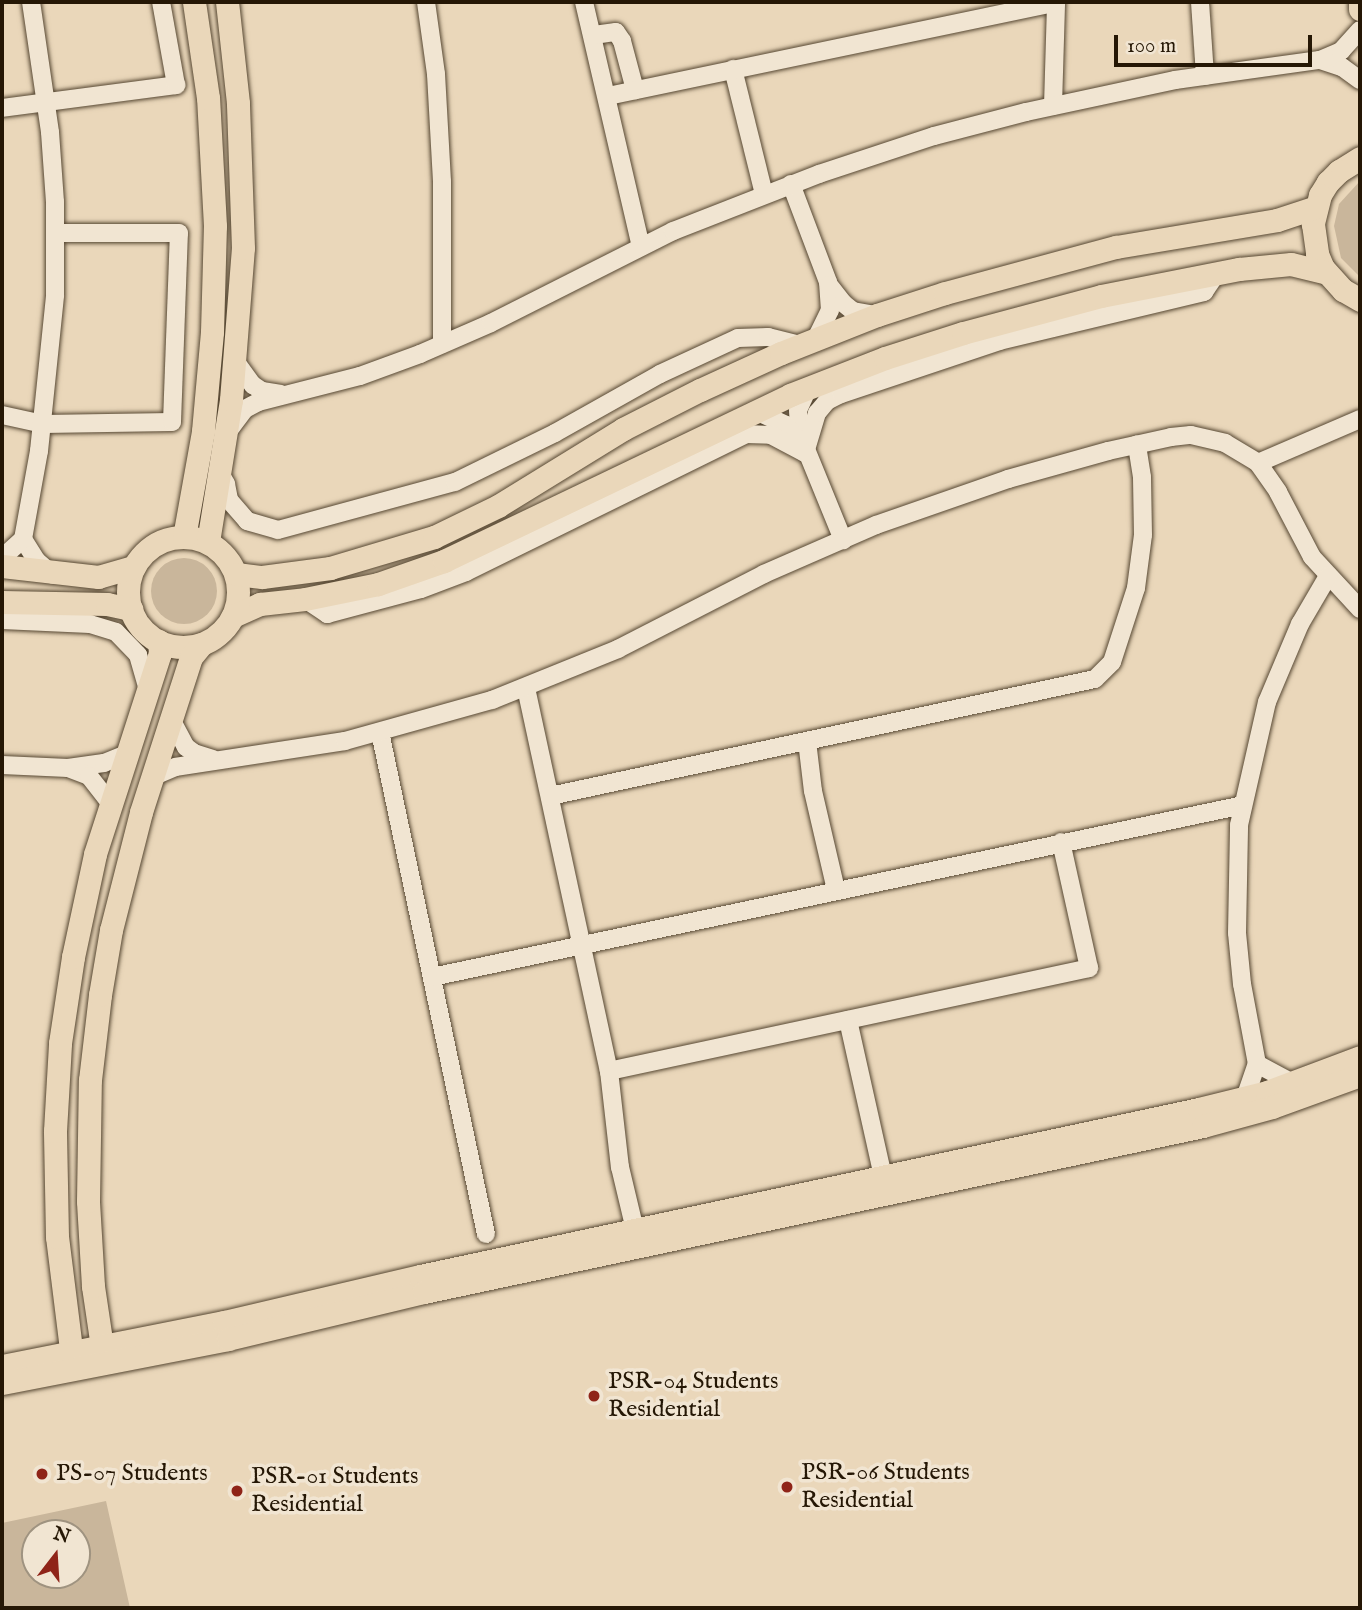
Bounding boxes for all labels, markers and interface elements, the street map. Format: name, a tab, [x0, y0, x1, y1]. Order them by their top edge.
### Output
scale bar	[1117, 21, 1315, 65]
text: 100 m	[1127, 33, 1176, 60]
place label: PSR-04 Students Residential	[608, 1368, 778, 1424]
marker: PSR-04 Students Residential	[586, 1388, 602, 1404]
place label: PSR-06 Students Residential	[801, 1459, 970, 1515]
place label: PS-07 Students	[56, 1460, 208, 1488]
place label: PSR-01 Students Residential	[251, 1463, 418, 1519]
marker: PS-07 Students	[34, 1466, 50, 1482]
marker: PSR-06 Students Residential	[779, 1479, 795, 1495]
marker: PSR-01 Students Residential	[229, 1483, 245, 1499]
north arrow	[21, 1519, 91, 1589]
text: N	[50, 1522, 73, 1550]

